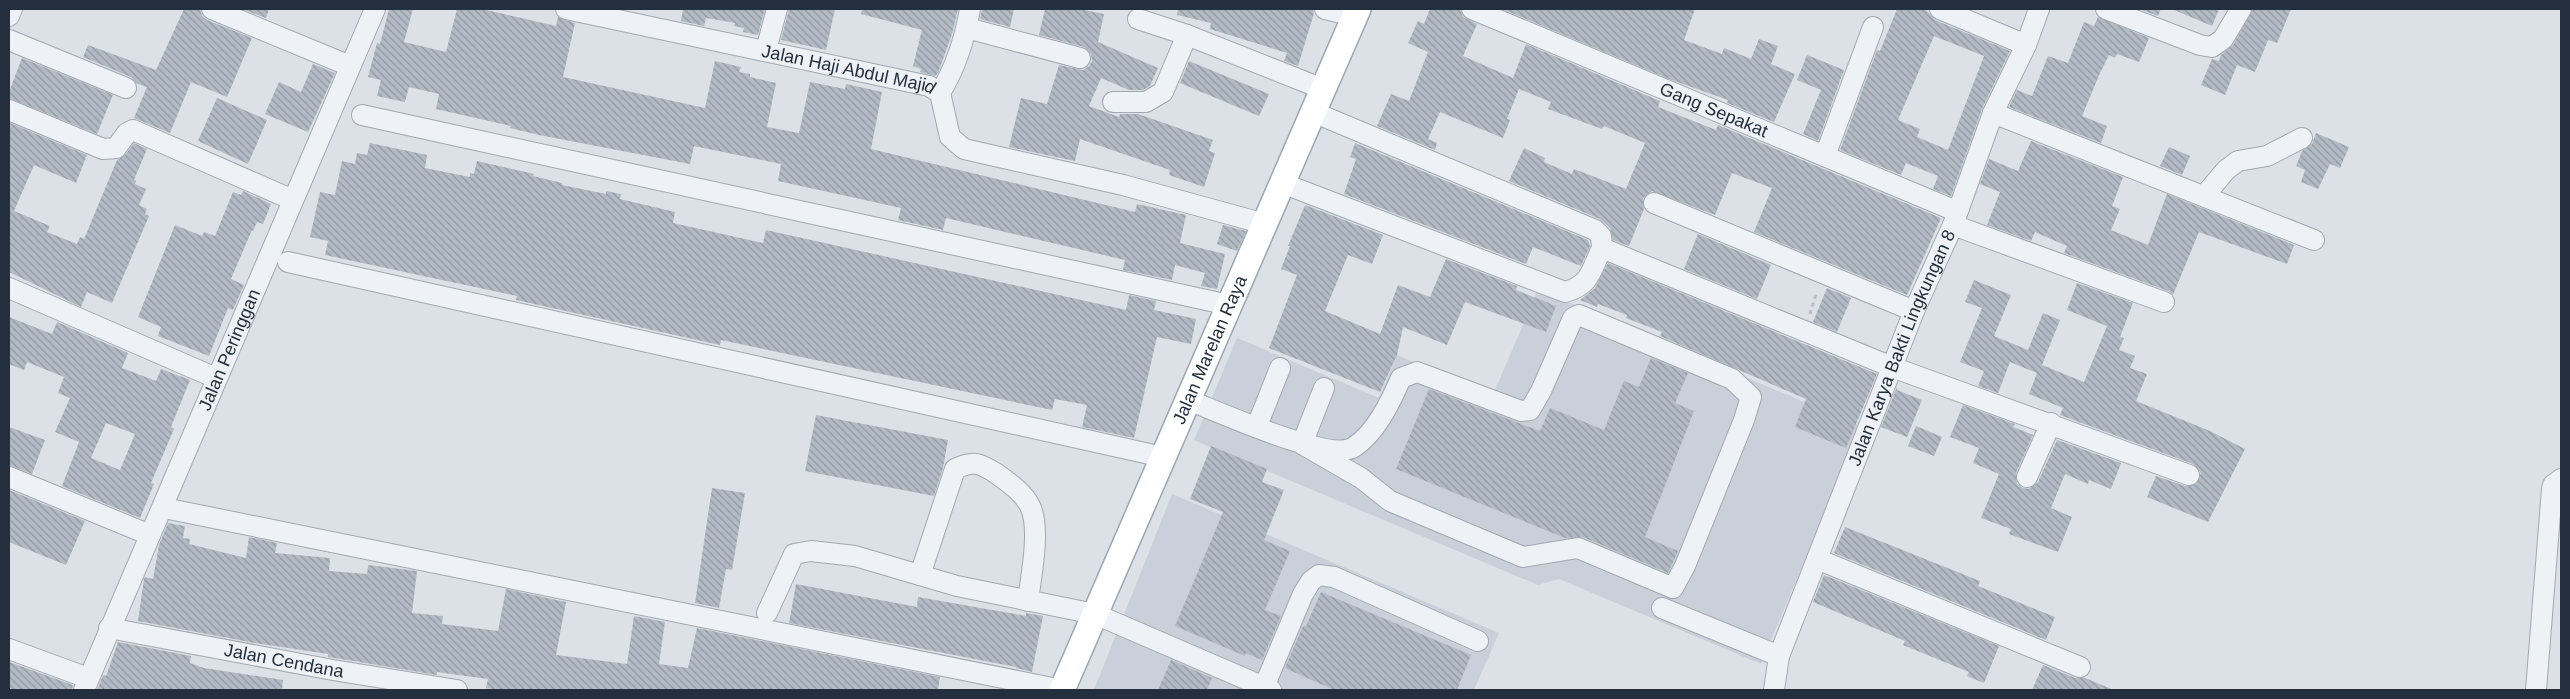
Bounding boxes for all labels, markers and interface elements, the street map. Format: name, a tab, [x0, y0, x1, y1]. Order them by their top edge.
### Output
street label: Jalan Haji Abdul Majid	[760, 41, 940, 98]
street label: Gang Sepakat	[1657, 79, 1771, 141]
street label: Jalan Karya Bakti Lingkungan 8	[1844, 227, 1959, 469]
street label: Jalan Marelan Raya	[1169, 271, 1251, 427]
street label: Jalan Peringgan	[195, 286, 264, 414]
street label: Jalan Cendana	[223, 640, 346, 682]

